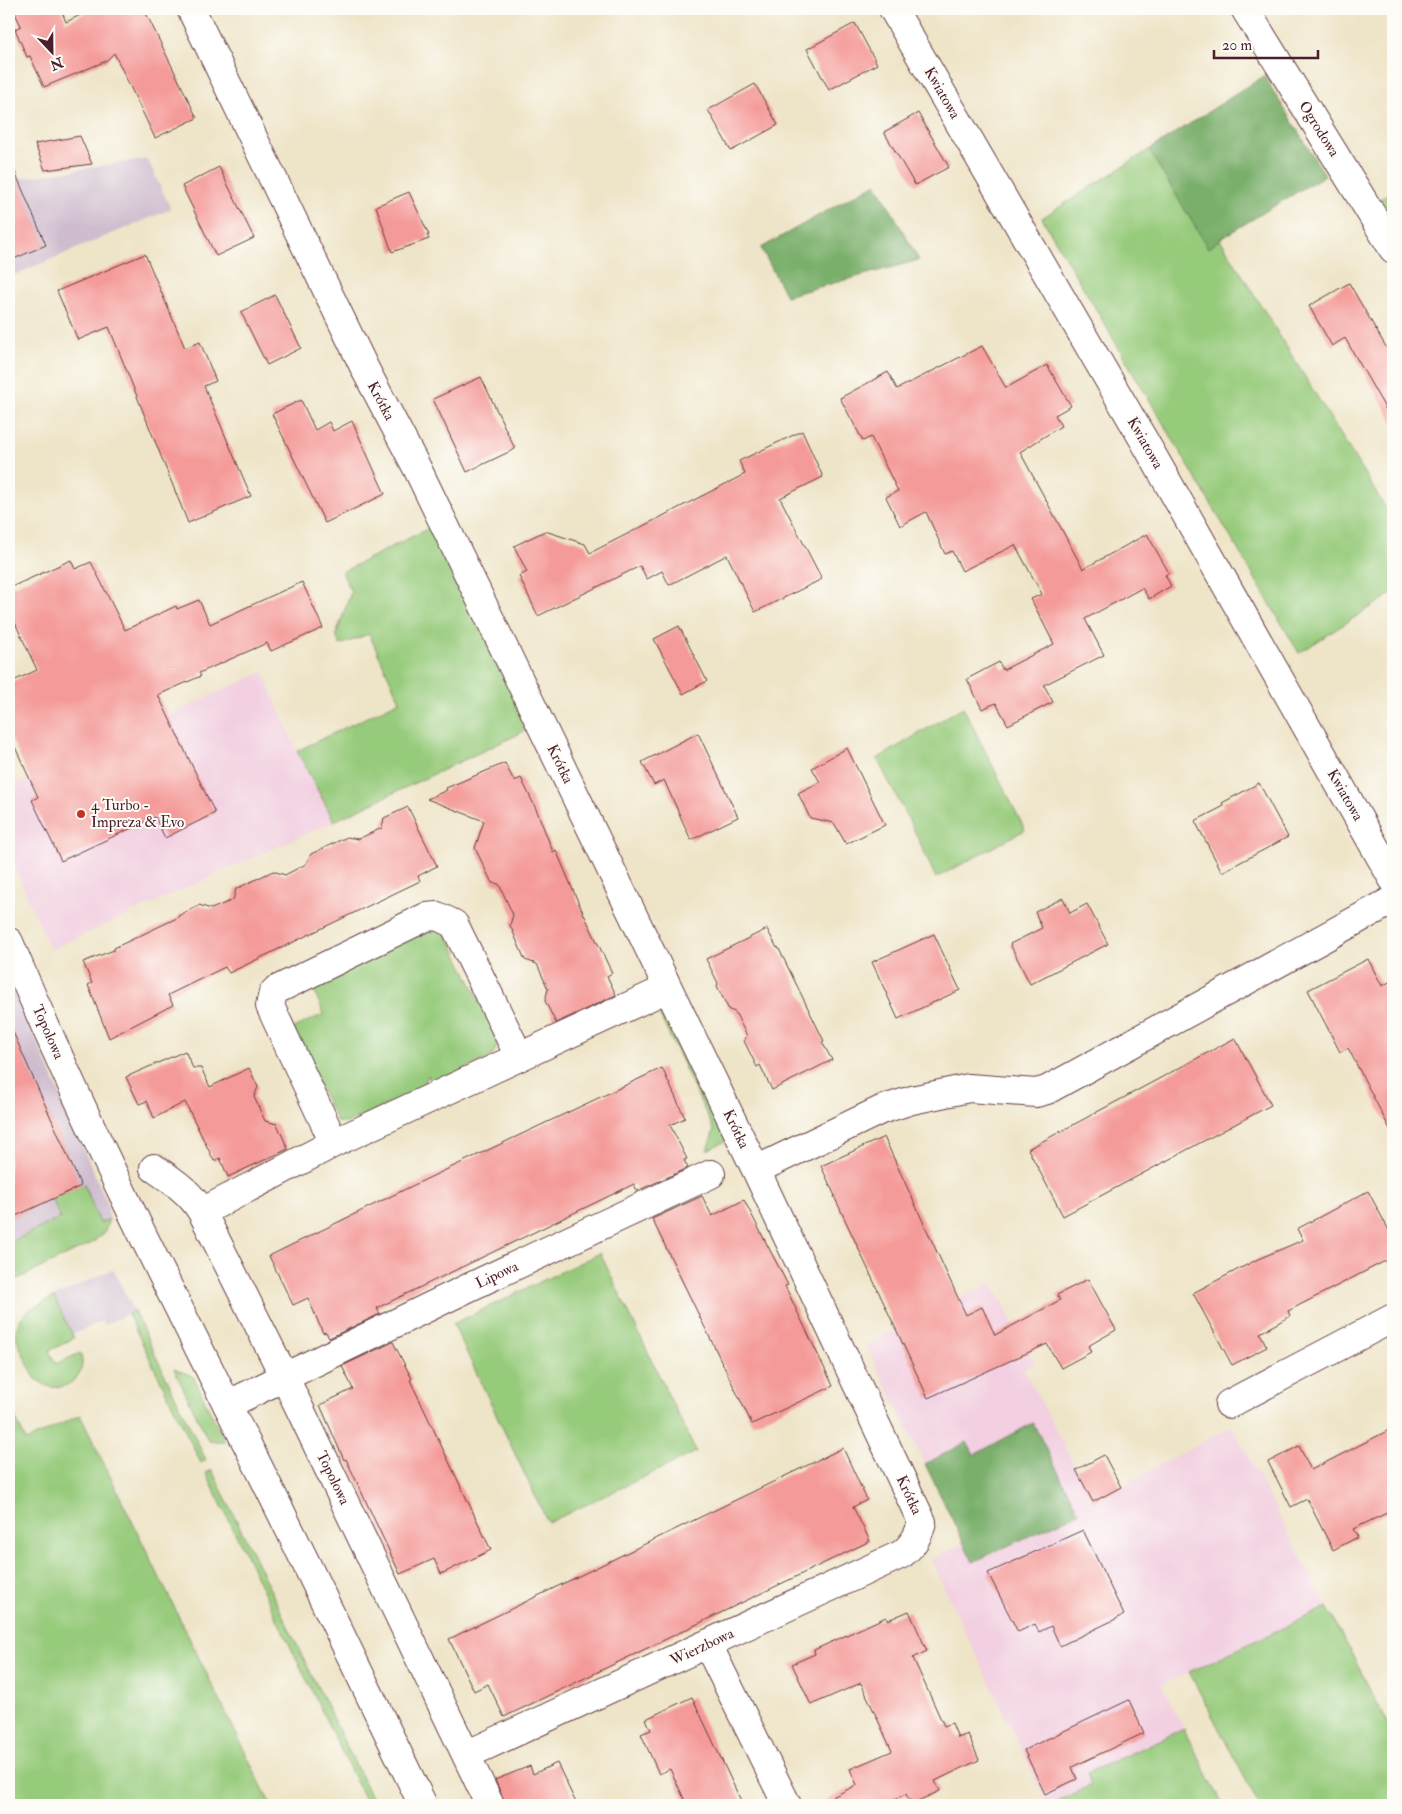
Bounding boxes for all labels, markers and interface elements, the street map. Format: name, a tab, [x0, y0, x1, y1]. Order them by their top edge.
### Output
north arrow	[28, 28, 78, 78]
scale bar	[1214, 28, 1318, 60]
text: 20 m	[1222, 36, 1252, 55]
text: N	[47, 53, 67, 74]
street label: Kwiatowa	[920, 64, 965, 123]
street label: Ogrodowa	[1294, 98, 1344, 161]
street label: Krótka	[363, 378, 399, 424]
street label: Kwiatowa	[1123, 414, 1168, 473]
street label: Krótka	[542, 741, 578, 787]
street label: Kwiatowa	[1323, 766, 1368, 825]
place label: 4 Turbo - Impreza & Evo	[91, 796, 184, 833]
marker: 4 Turbo - Impreza & Evo	[75, 808, 87, 820]
street label: Topolowa	[27, 1002, 69, 1063]
street label: Krótka	[718, 1106, 754, 1152]
street label: Lipowa	[473, 1257, 523, 1294]
street label: Topolowa	[311, 1448, 354, 1509]
street label: Krótka	[892, 1472, 927, 1518]
street label: Wierzbowa	[666, 1624, 738, 1670]

